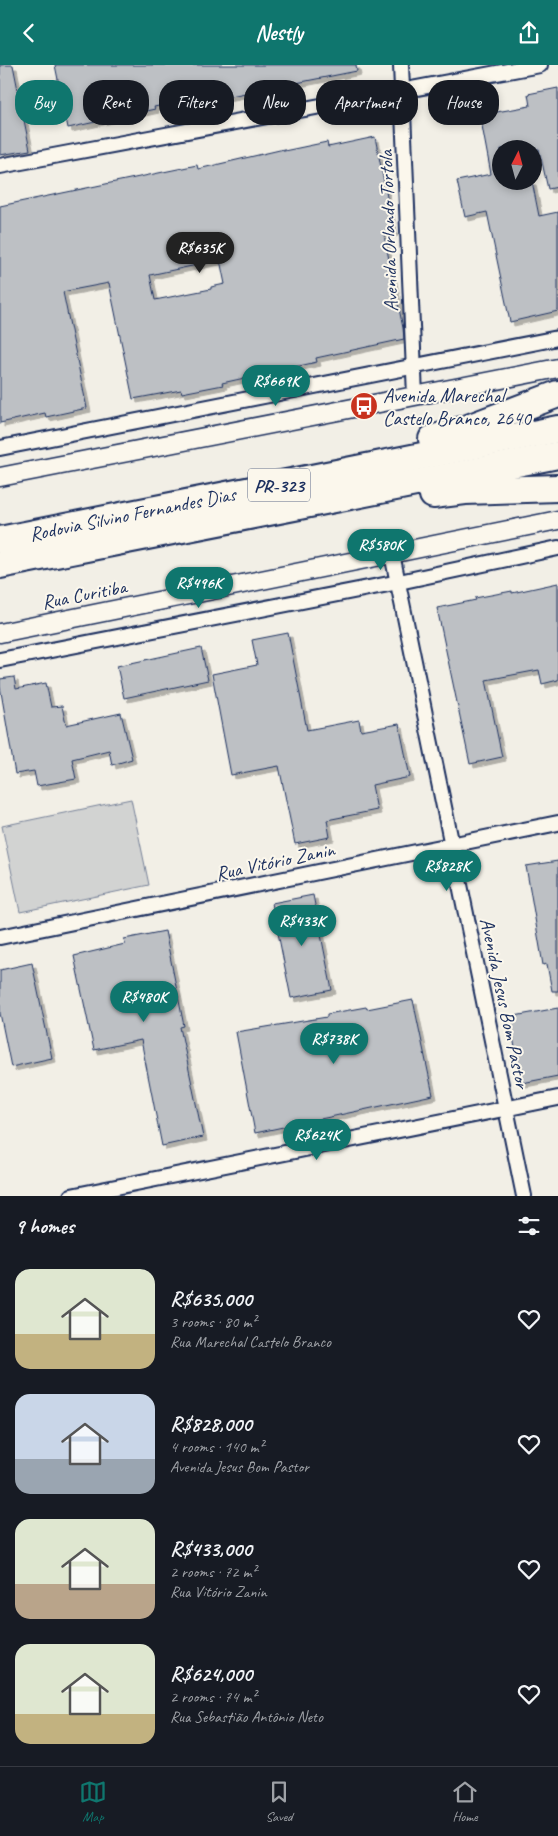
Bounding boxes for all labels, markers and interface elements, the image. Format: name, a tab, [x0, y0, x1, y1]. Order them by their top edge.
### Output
icon: back	[15, 19, 43, 47]
text: Nestly	[255, 19, 303, 47]
icon: share	[515, 19, 543, 47]
chip: Buy	[15, 80, 73, 125]
chip: Rent	[83, 80, 149, 125]
chip: Filters	[159, 80, 234, 125]
chip: New	[244, 80, 306, 125]
chip: Apartment	[316, 80, 418, 125]
chip: House	[428, 80, 499, 125]
north arrow	[492, 140, 542, 190]
map controls	[492, 140, 542, 190]
street label: Avenida Orlando Tortola	[373, 148, 404, 312]
pin: R$635K	[159, 231, 241, 274]
text: R$635K	[177, 238, 223, 258]
pin: R$669K	[235, 365, 317, 407]
text: R$669K	[253, 371, 299, 391]
place label: Avenida Marechal Castelo Branco, 2640	[383, 383, 533, 431]
bus stop icon: Avenida Marechal Castelo Branco, 2640	[349, 391, 379, 421]
road number: PR-323	[248, 469, 310, 501]
street label: Rodovia Silvino Fernandes Dias	[27, 481, 240, 547]
pin: R$580K	[340, 529, 422, 571]
text: R$580K	[358, 535, 404, 555]
pin: R$496K	[158, 567, 240, 609]
text: R$496K	[176, 573, 222, 593]
street label: Rua Curitiba	[40, 574, 130, 615]
street label: Rua Vitório Zanin	[213, 836, 338, 886]
pin: R$828K	[406, 849, 488, 892]
text: R$828K	[424, 856, 470, 876]
pin: R$433K	[261, 905, 343, 947]
text: R$433K	[279, 911, 325, 931]
street label: Avenida Jesus Bom Pastor	[474, 916, 535, 1092]
pin: R$480K	[103, 981, 185, 1023]
text: R$480K	[121, 987, 167, 1007]
pin: R$738K	[293, 1023, 375, 1065]
text: R$738K	[311, 1029, 357, 1049]
pin: R$624K	[276, 1119, 358, 1161]
text: R$624K	[294, 1125, 340, 1145]
icon: filters	[515, 1212, 543, 1240]
text: 9 homes	[15, 1213, 74, 1239]
text: R$635,000	[170, 1286, 252, 1312]
icon: home	[55, 1289, 115, 1349]
icon: heart	[515, 1305, 543, 1333]
text: 3 rooms · 80 m²	[170, 1312, 256, 1332]
text: Rua Marechal Castelo Branco	[170, 1332, 331, 1352]
text: R$828,000	[170, 1411, 252, 1437]
icon: home	[55, 1414, 115, 1474]
icon: heart	[515, 1430, 543, 1458]
text: 4 rooms · 140 m²	[170, 1437, 264, 1457]
text: Avenida Jesus Bom Pastor	[170, 1457, 309, 1477]
text: R$433,000	[170, 1536, 252, 1562]
icon: home	[55, 1539, 115, 1599]
icon: heart	[515, 1555, 543, 1583]
text: 2 rooms · 72 m²	[170, 1562, 256, 1582]
text: Rua Vitório Zanin	[170, 1582, 267, 1602]
text: R$624,000	[170, 1661, 252, 1687]
icon: home	[55, 1664, 115, 1724]
icon: heart	[515, 1680, 543, 1708]
text: 2 rooms · 74 m²	[170, 1687, 256, 1707]
text: Rua Sebastião Antônio Neto	[170, 1707, 323, 1727]
tab: Map	[79, 1778, 107, 1825]
tab: Saved	[265, 1778, 293, 1825]
tab: Home	[451, 1778, 479, 1825]

